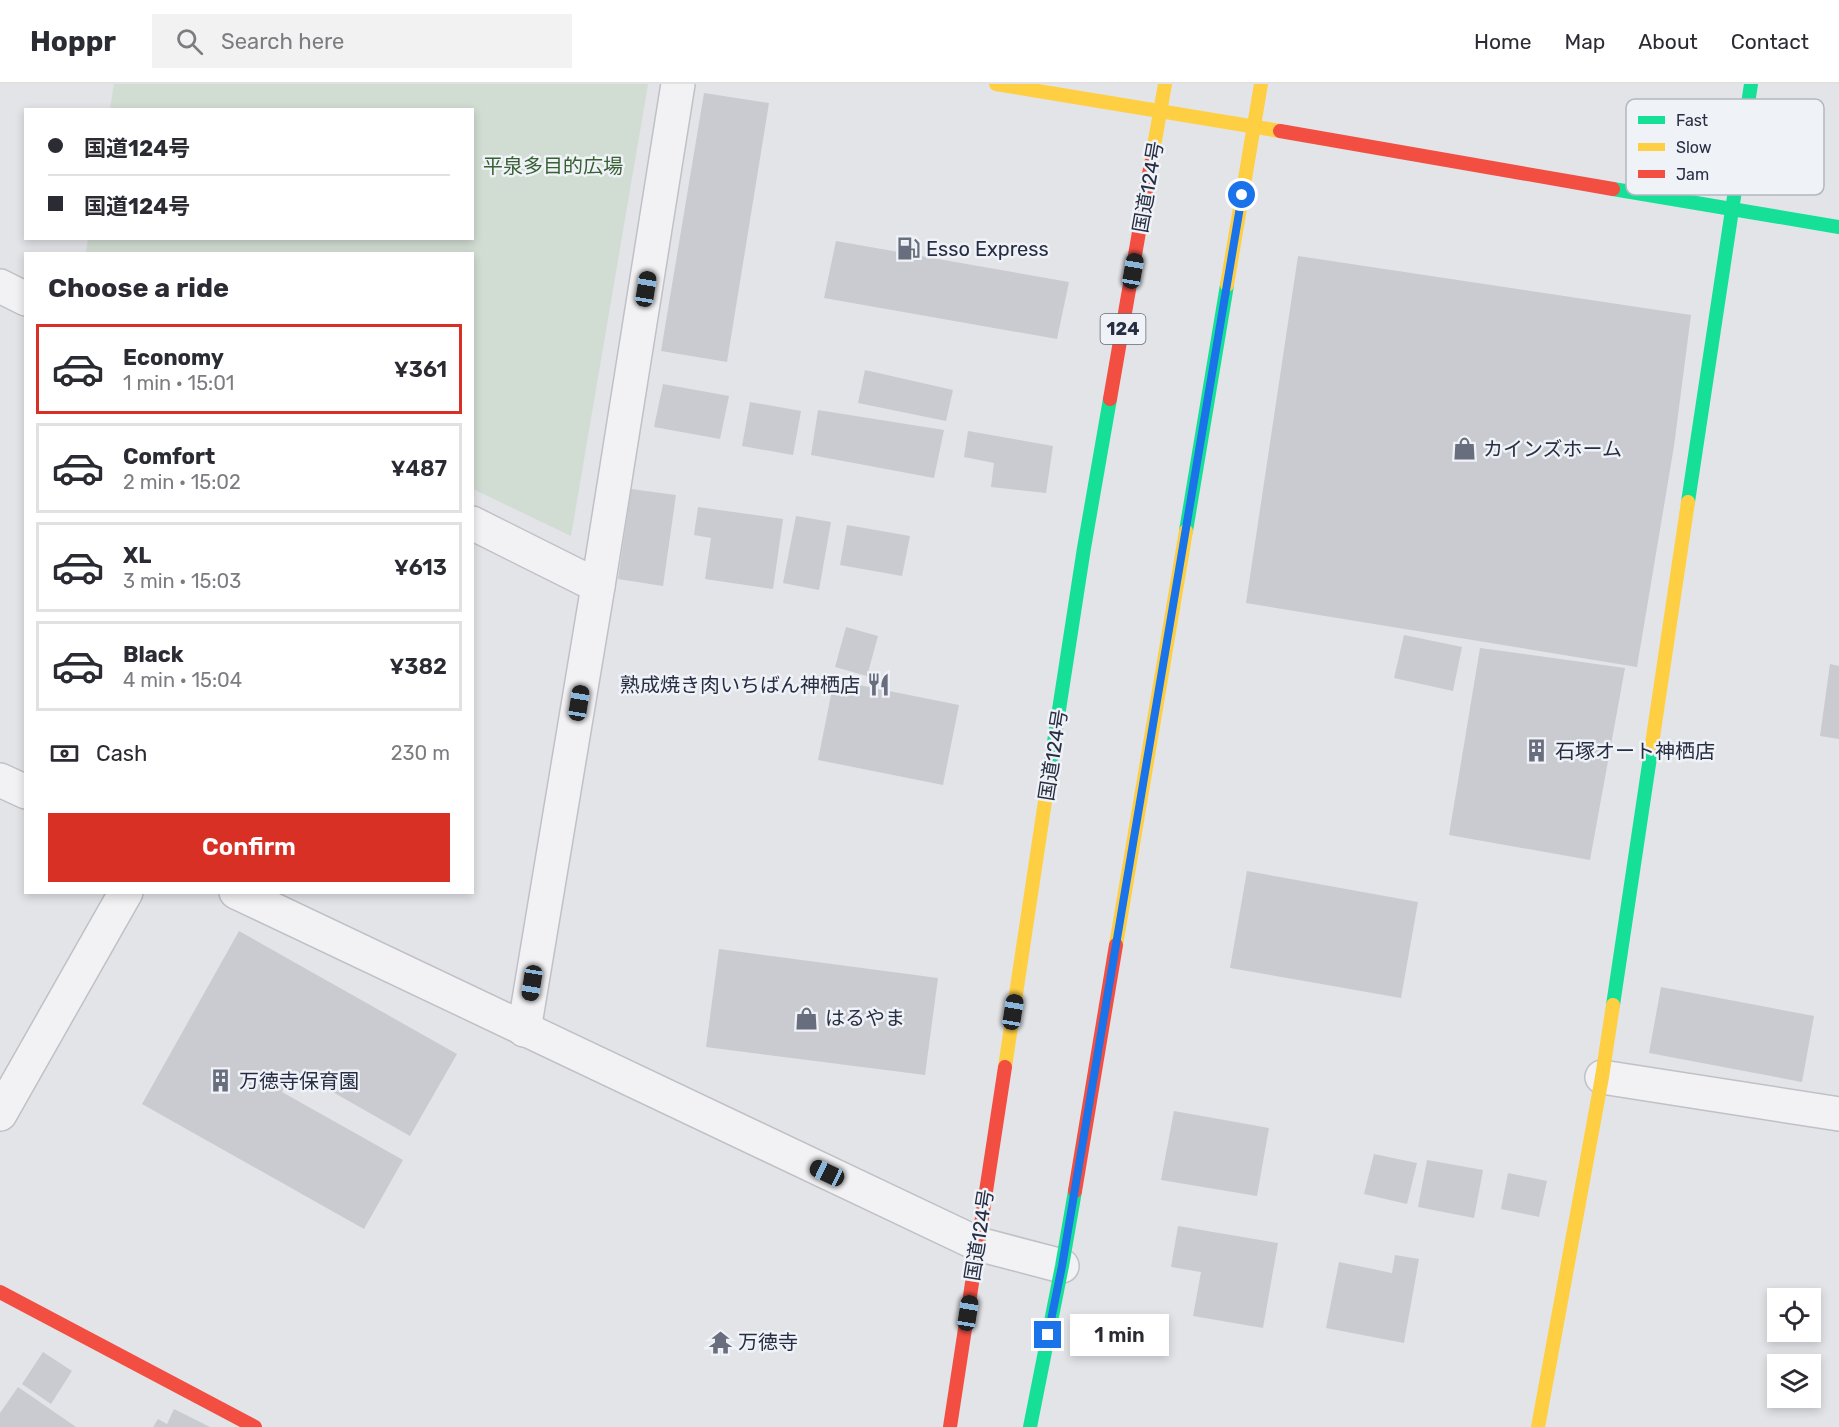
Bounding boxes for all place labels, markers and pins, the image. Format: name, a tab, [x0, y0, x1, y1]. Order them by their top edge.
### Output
fuel station icon: Esso Express	[895, 236, 921, 262]
place label: Esso Express	[926, 237, 1049, 261]
shop icon: カインズホーム	[1452, 436, 1478, 462]
place label: カインズホーム	[1483, 437, 1622, 461]
restaurant icon: 熟成焼き肉いちばん神栖店	[865, 672, 891, 698]
place label: 熟成焼き肉いちばん神栖店	[620, 673, 860, 697]
building icon: 石塚オート神栖店	[1524, 738, 1550, 764]
place label: 石塚オート神栖店	[1555, 739, 1715, 763]
shop icon: はるやま	[794, 1005, 820, 1031]
place label: はるやま	[825, 1006, 905, 1030]
building icon: 万徳寺保育園	[208, 1068, 234, 1094]
place label: 万徳寺保育園	[239, 1069, 359, 1093]
temple icon: 万徳寺	[707, 1329, 733, 1355]
place label: 万徳寺	[738, 1330, 798, 1354]

